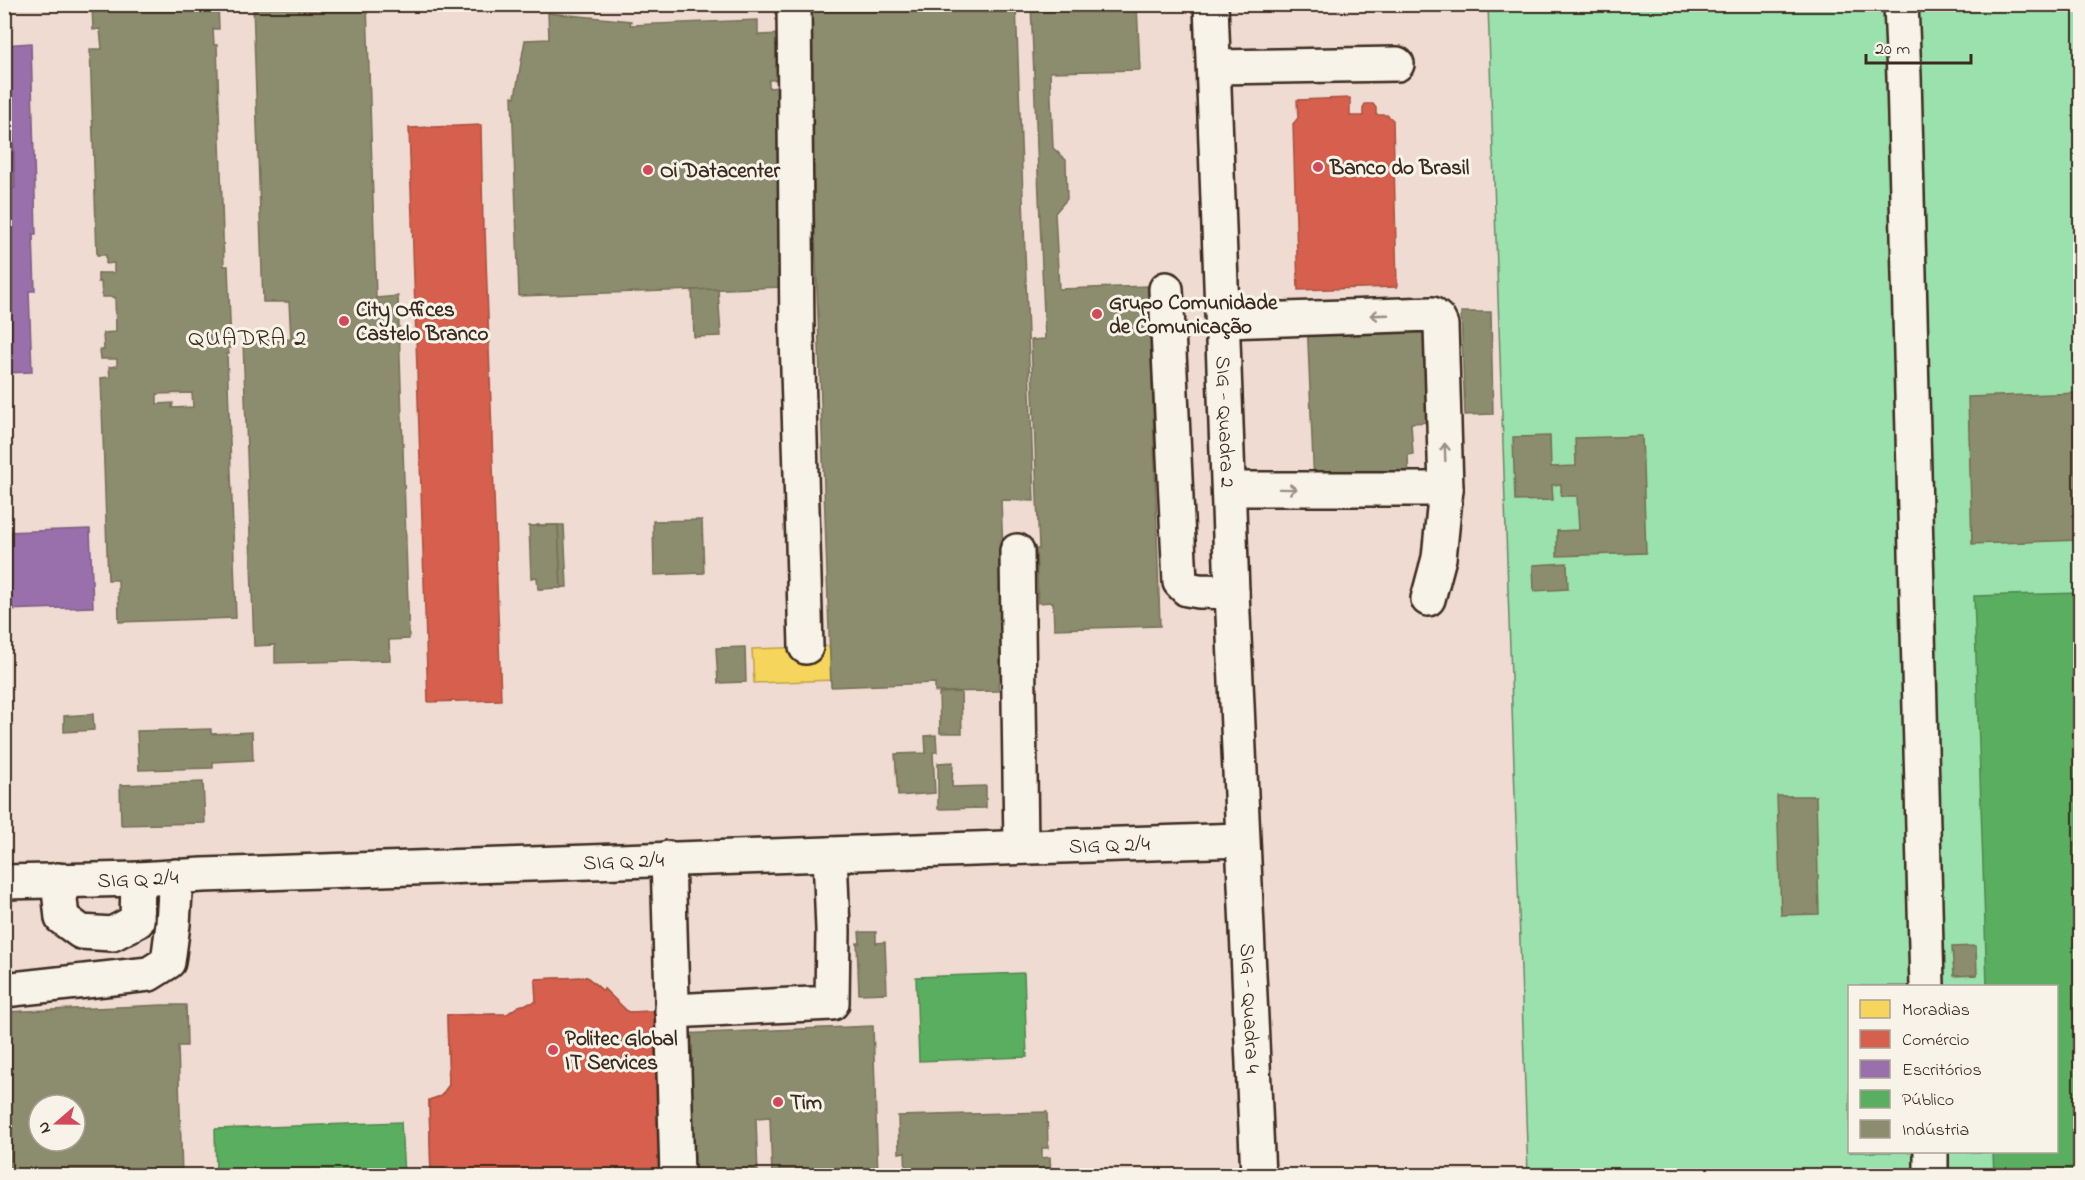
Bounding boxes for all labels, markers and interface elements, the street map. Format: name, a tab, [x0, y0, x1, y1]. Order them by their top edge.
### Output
scale bar	[1866, 27, 1971, 65]
text: 20 m	[1875, 37, 1910, 63]
place label: Banco do Brasil	[1329, 154, 1470, 184]
place label: Oi Datacenter	[660, 157, 781, 187]
marker: Banco do Brasil	[1311, 160, 1325, 174]
marker: Oi Datacenter	[641, 163, 655, 177]
place label: Grupo Comunidade de Comunicação	[1109, 289, 1278, 343]
place label: City Offices Castelo Branco	[356, 296, 488, 350]
marker: Grupo Comunidade de Comunicação	[1090, 307, 1104, 321]
one-way arrow	[1370, 310, 1390, 321]
marker: City Offices Castelo Branco	[337, 314, 351, 328]
district label: QUADRA 2	[188, 322, 308, 357]
street label: SIG - Quadra 2	[1207, 355, 1241, 488]
one-way arrow	[1439, 442, 1451, 462]
one-way arrow	[1278, 483, 1298, 495]
street label: SIG Q 2/4	[1068, 830, 1151, 863]
street label: SIG Q 2/4	[583, 846, 665, 879]
street label: SIG Q 2/4	[97, 864, 180, 897]
street label: SIG - Quadra 4	[1231, 943, 1266, 1074]
legend	[1848, 985, 2058, 1153]
text: Moradias	[1902, 998, 1970, 1024]
place label: Politec Global IT Services	[565, 1025, 678, 1079]
text: Comércio	[1902, 1028, 1969, 1054]
marker: Politec Global IT Services	[546, 1043, 560, 1057]
text: Escritórios	[1902, 1058, 1982, 1084]
text: Público	[1902, 1088, 1954, 1114]
place label: Tim	[790, 1089, 822, 1119]
north arrow	[27, 1093, 87, 1153]
marker: Tim	[771, 1095, 785, 1109]
text: N	[32, 1118, 58, 1137]
text: Indústria	[1902, 1118, 1969, 1144]

